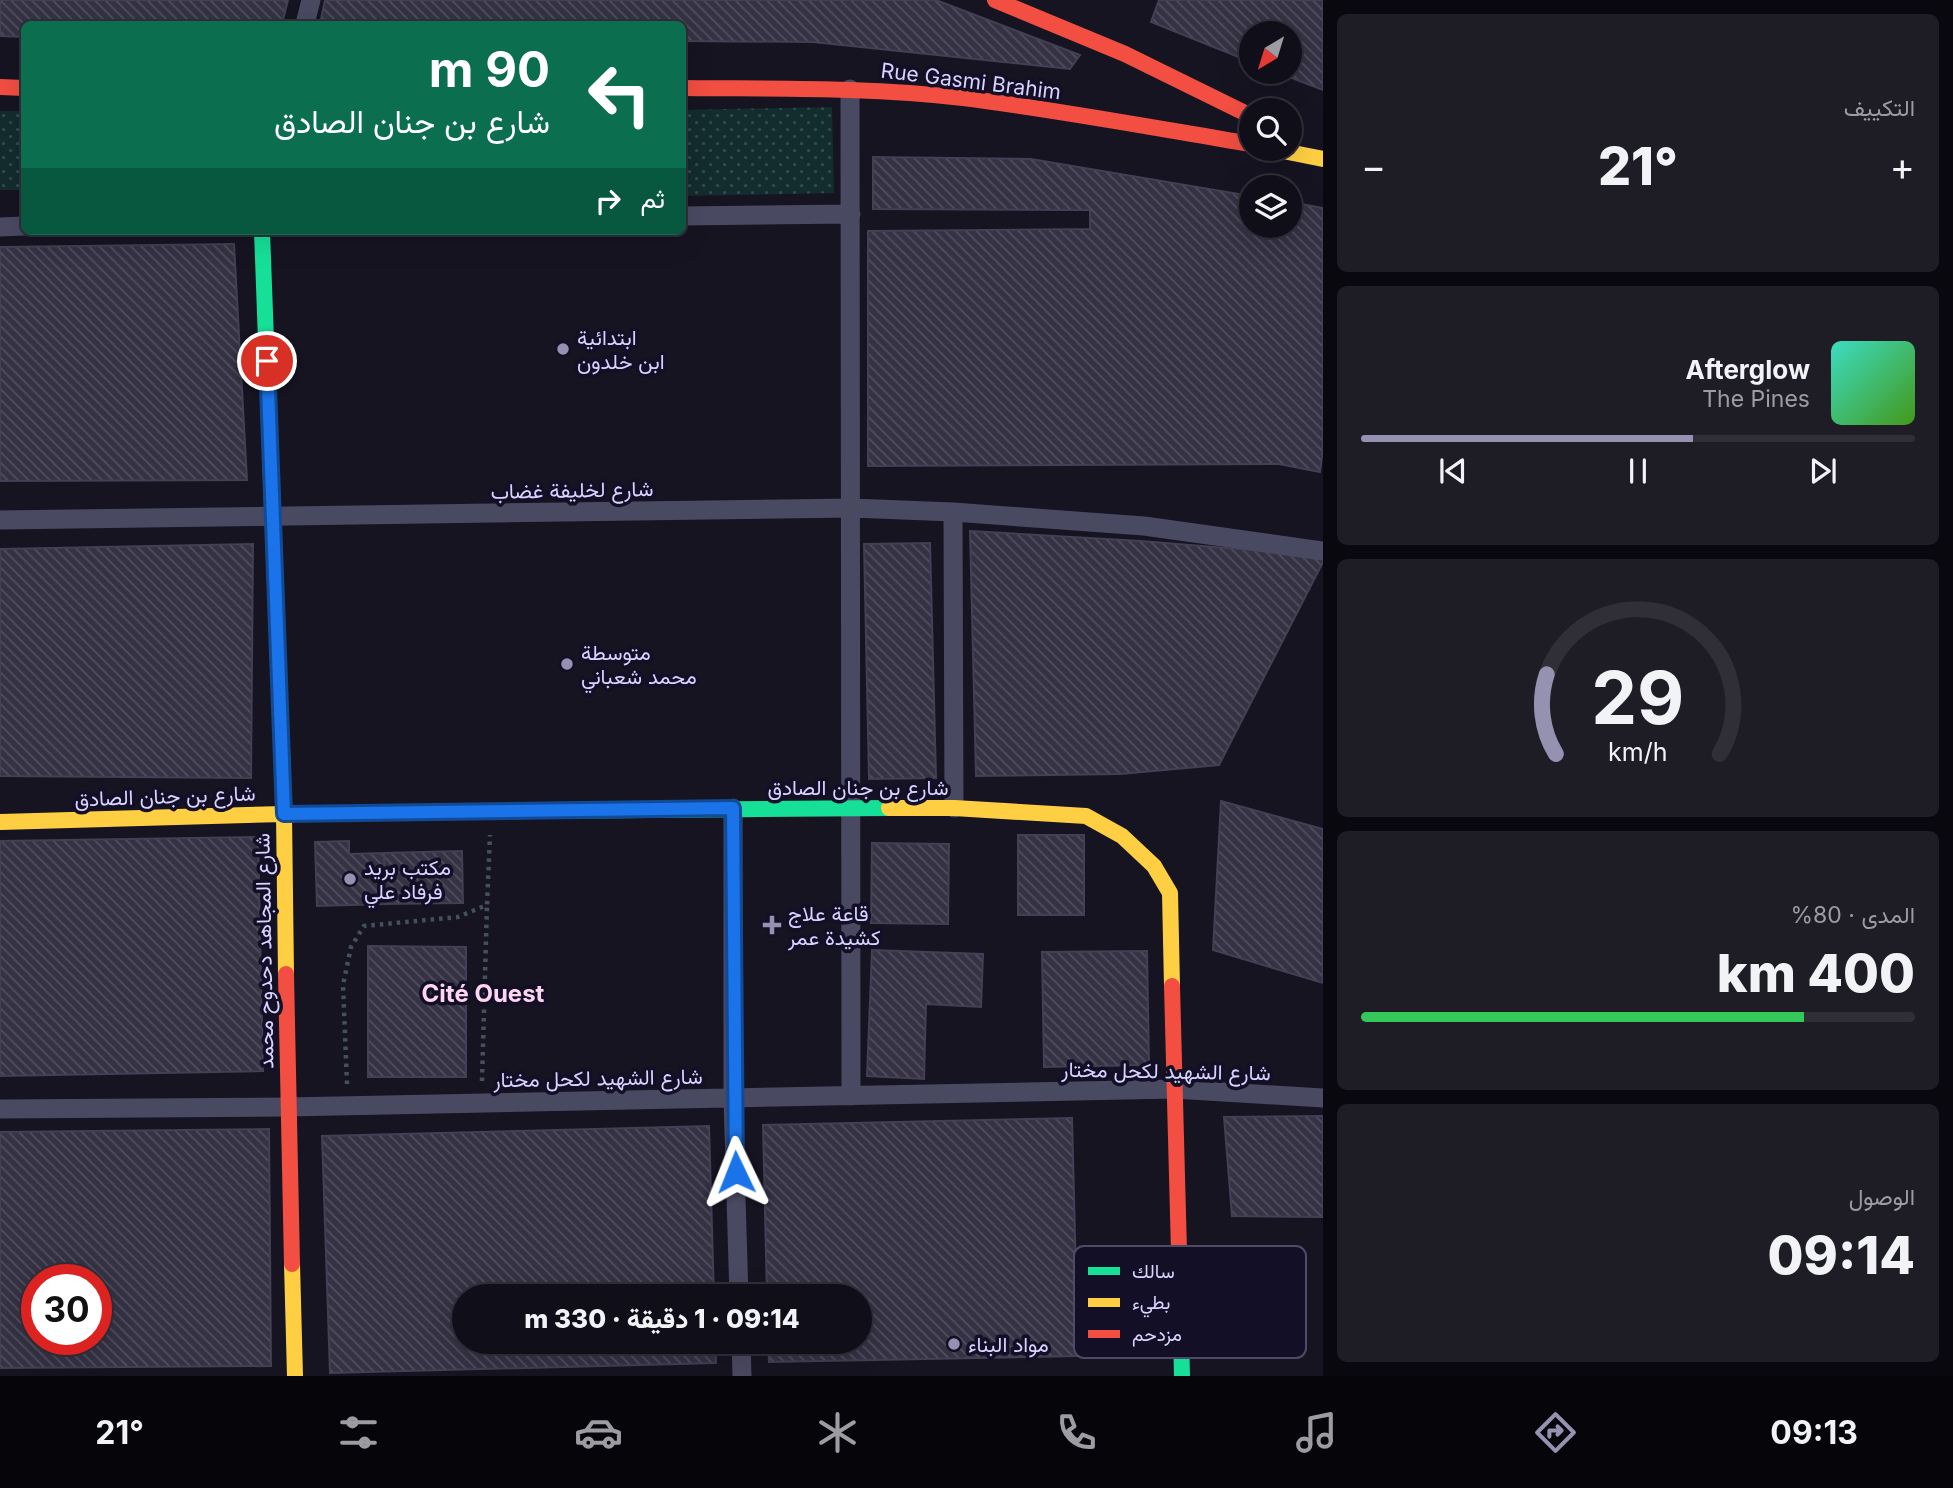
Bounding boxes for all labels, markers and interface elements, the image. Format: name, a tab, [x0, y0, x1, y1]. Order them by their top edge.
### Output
north arrow	[1239, 21, 1302, 84]
map controls	[1239, 21, 1302, 238]
text: 90 m	[429, 40, 550, 99]
icon: left	[574, 49, 665, 140]
street label: Rue Gasmi Brahim	[879, 58, 1063, 104]
text: التكييف	[1844, 94, 1915, 122]
button: search	[1239, 98, 1302, 161]
text: شارع بن جنان الصادق	[274, 102, 550, 141]
text: 21°	[1598, 135, 1678, 198]
text: −	[1361, 143, 1386, 189]
text: +	[1890, 143, 1915, 189]
button: layers	[1239, 175, 1302, 238]
icon: right	[589, 182, 627, 220]
text: ثم	[641, 183, 665, 214]
place label: ابتدائية ابن خلدون	[577, 325, 665, 375]
pin	[237, 331, 297, 391]
marker: ابتدائية ابن خلدون	[555, 341, 571, 357]
icon: arrive	[248, 342, 286, 380]
text: Afterglow	[1686, 354, 1810, 385]
text: The Pines	[1702, 385, 1810, 413]
icon: previous	[1434, 452, 1472, 490]
icon: pause	[1619, 452, 1657, 490]
icon: next	[1804, 452, 1842, 490]
street label: شارع لخليفة غضاب	[490, 476, 654, 506]
place label: متوسطة محمد شعباني	[581, 640, 697, 694]
text: 29	[1591, 653, 1685, 742]
marker: متوسطة محمد شعباني	[559, 656, 575, 672]
text: km/h	[1608, 737, 1668, 767]
street label: شارع بن جنان الصادق	[767, 775, 949, 802]
street label: شارع بن جنان الصادق	[74, 780, 256, 814]
street label: شارع المجاهد دحدوح محمد	[249, 833, 281, 1069]
place label: مكتب بريد فرفاد علي	[364, 855, 451, 909]
marker: مكتب بريد فرفاد علي	[342, 871, 358, 887]
place label: قاعة علاج كشيدة عمر	[787, 901, 881, 951]
text: المدى · 80%	[1790, 901, 1915, 929]
marker: قاعة علاج كشيدة عمر	[762, 915, 782, 935]
text: 400 km	[1717, 942, 1915, 1005]
district label: Cité Ouest	[422, 979, 545, 1008]
street label: شارع الشهيد لكحل مختار	[1060, 1057, 1271, 1087]
street label: شارع الشهيد لكحل مختار	[492, 1064, 703, 1094]
position arrow	[699, 1135, 773, 1209]
text: الوصول	[1849, 1183, 1915, 1211]
text: 09:14	[1768, 1224, 1915, 1287]
legend	[1074, 1246, 1306, 1358]
text: سالك	[1132, 1260, 1175, 1283]
speed limit sign: 30	[21, 1264, 112, 1355]
text: بطيء	[1132, 1291, 1170, 1318]
text: 09:14 · 1 دقيقة · 330 m	[524, 1303, 800, 1334]
text: مزدحم	[1132, 1323, 1182, 1347]
place label: مواد البناء	[968, 1332, 1049, 1358]
marker: مواد البناء	[946, 1336, 962, 1352]
icon: filters	[334, 1408, 383, 1457]
icon: car	[574, 1408, 623, 1457]
icon: climate	[813, 1408, 862, 1457]
icon: phone	[1052, 1408, 1101, 1457]
icon: music	[1292, 1408, 1341, 1457]
icon: directions	[1531, 1408, 1580, 1457]
text: 21°	[95, 1413, 144, 1452]
text: 09:13	[1770, 1413, 1858, 1452]

